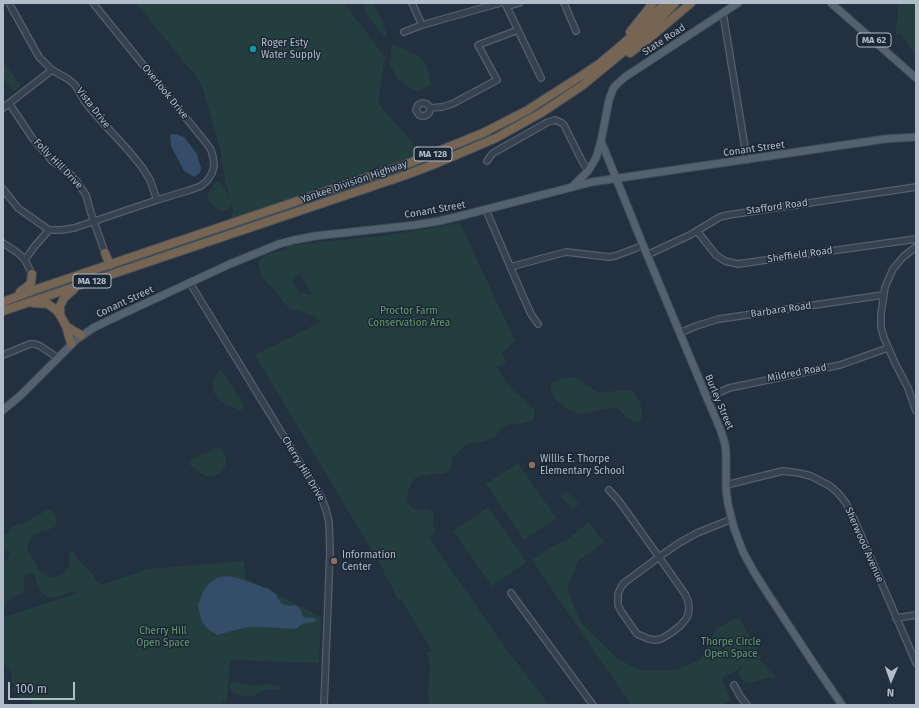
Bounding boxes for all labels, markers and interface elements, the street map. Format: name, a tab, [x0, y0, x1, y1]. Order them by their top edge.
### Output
street label: State Road	[640, 22, 688, 58]
road number: MA 62	[857, 33, 891, 47]
place label: Roger Esty Water Supply	[261, 37, 321, 60]
marker: Roger Esty Water Supply	[248, 44, 258, 54]
street label: Overlook Drive	[139, 62, 191, 122]
street label: Vista Drive	[73, 85, 113, 131]
street label: Folly Hill Drive	[31, 136, 85, 192]
street label: Conant Street	[723, 139, 785, 159]
road number: MA 128	[414, 147, 452, 161]
street label: Yankee Division Highway	[299, 158, 409, 206]
street label: Stafford Road	[745, 197, 809, 217]
street label: Conant Street	[404, 199, 466, 221]
street label: Sheffield Road	[767, 244, 833, 266]
road number: MA 128	[73, 274, 111, 288]
street label: Conant Street	[94, 284, 156, 320]
street label: Barbara Road	[750, 300, 812, 320]
park label: Proctor Farm Conservation Area	[368, 305, 450, 328]
street label: Mildred Road	[766, 361, 828, 385]
street label: Burley Street	[702, 373, 736, 431]
street label: Cherry Hill Drive	[279, 434, 327, 504]
place label: Willis E. Thorpe Elementary School	[540, 453, 625, 476]
marker: Willis E. Thorpe Elementary School	[527, 460, 537, 470]
street label: Sherwood Avenue	[842, 505, 886, 585]
place label: Information Center	[342, 549, 396, 572]
marker: Information Center	[329, 556, 339, 566]
park label: Cherry Hill Open Space	[136, 625, 190, 648]
park label: Thorpe Circle Open Space	[701, 636, 761, 660]
north arrow	[871, 660, 911, 700]
scale bar	[10, 674, 77, 700]
text: 100 m	[15, 682, 47, 696]
text: N	[887, 686, 894, 699]

